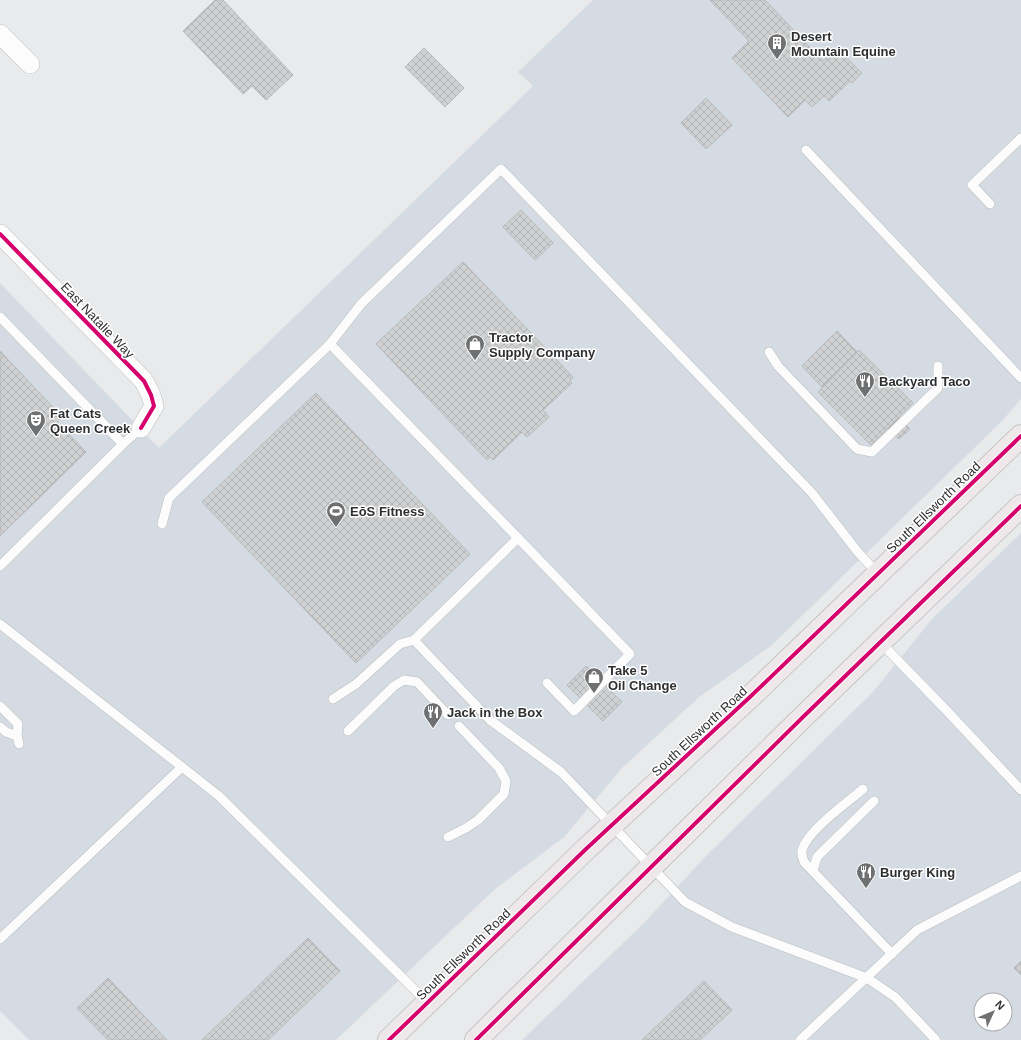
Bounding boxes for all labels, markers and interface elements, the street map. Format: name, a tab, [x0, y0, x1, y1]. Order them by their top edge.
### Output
place label: Desert Mountain Equine	[791, 29, 896, 59]
building icon: Desert Mountain Equine	[766, 32, 788, 60]
street label: East Natalie Way	[58, 279, 138, 362]
place label: Tractor Supply Company	[489, 330, 596, 360]
shop icon: Tractor Supply Company	[464, 333, 486, 361]
restaurant icon: Backyard Taco	[854, 370, 876, 398]
place label: Backyard Taco	[879, 374, 971, 389]
place label: Fat Cats Queen Creek	[50, 406, 131, 436]
theatre icon: Fat Cats Queen Creek	[25, 409, 47, 437]
street label: South Ellsworth Road	[883, 459, 984, 556]
sports icon: EōS Fitness	[325, 500, 347, 528]
place label: EōS Fitness	[350, 504, 424, 519]
place label: Take 5 Oil Change	[608, 663, 677, 693]
shop icon: Take 5 Oil Change	[583, 666, 605, 694]
street label: South Ellsworth Road	[649, 683, 750, 779]
restaurant icon: Jack in the Box	[422, 701, 444, 729]
place label: Jack in the Box	[447, 705, 543, 720]
restaurant icon: Burger King	[855, 861, 877, 889]
place label: Burger King	[880, 865, 955, 880]
street label: South Ellsworth Road	[413, 906, 514, 1003]
north arrow	[973, 992, 1013, 1032]
text: N	[993, 998, 1007, 1012]

